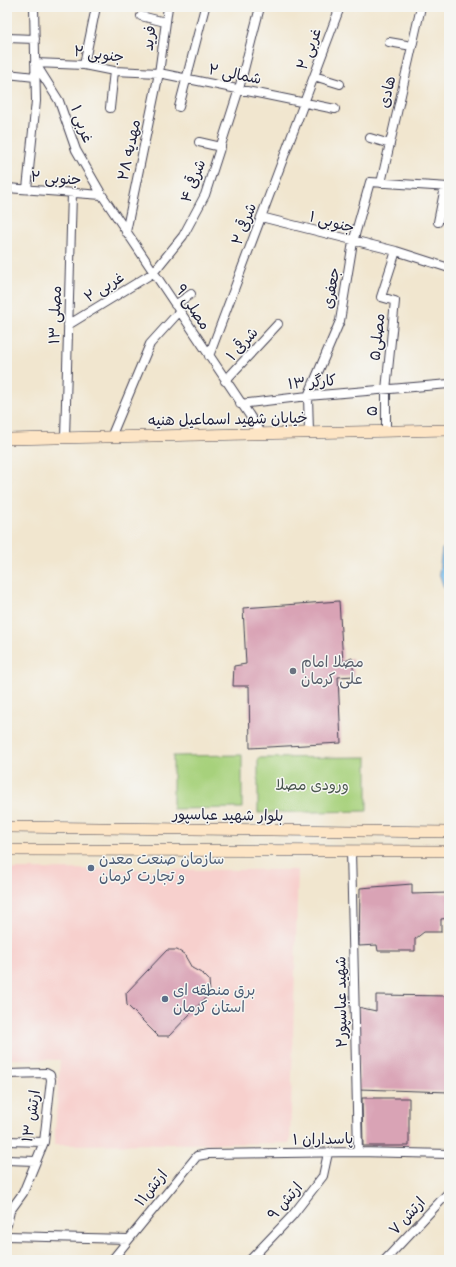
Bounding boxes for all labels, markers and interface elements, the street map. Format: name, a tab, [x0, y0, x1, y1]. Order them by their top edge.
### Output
street label: فرید	[135, 24, 163, 52]
street label: ۲ غربی	[289, 24, 329, 74]
street label: ۲ جنوبی	[72, 38, 126, 70]
street label: ۲ شمالی	[206, 56, 264, 92]
street label: هادی	[371, 73, 403, 111]
street label: ۱ غربی	[63, 101, 101, 147]
street label: مهدیه ۲۸	[110, 117, 148, 183]
street label: ۴ شرقی	[173, 156, 213, 206]
street label: جنوبی ۲	[30, 163, 82, 193]
street label: ۲ شرقی	[224, 199, 264, 249]
street label: ۱ جنوبی	[306, 203, 358, 241]
street label: ۲ غربی	[79, 264, 129, 310]
street label: جعفری	[315, 265, 347, 311]
street label: مصلی ۹	[168, 279, 218, 335]
street label: مصلی ۱۳	[41, 285, 69, 345]
street label: مصلی۵	[362, 312, 392, 362]
street label: ۱ شرقی	[219, 321, 265, 367]
street label: کارگر ۱۳	[287, 367, 337, 397]
street label: خیابان شهید اسماعیل هنیه	[148, 405, 308, 433]
street label: ۵	[359, 406, 385, 416]
place label: مصلا امام علی کرمان	[301, 649, 364, 692]
marker: مصلا امام علی کرمان	[288, 666, 298, 676]
park label: ورودی مصلا	[275, 772, 349, 798]
street label: بلوار شهید عباسپور	[171, 801, 284, 829]
place label: سازمان صنعت معدن و تجارت کرمان	[99, 846, 224, 889]
marker: سازمان صنعت معدن و تجارت کرمان	[86, 863, 96, 873]
street label: شهید عباسپور۲	[327, 956, 355, 1048]
place label: برق منطقه ای استان کرمان	[173, 977, 255, 1020]
marker: برق منطقه ای استان کرمان	[160, 994, 170, 1004]
street label: ارتش ۱۳	[14, 1088, 48, 1144]
street label: پاسداران ۱	[292, 1125, 354, 1153]
street label: ارتش۱۱	[128, 1164, 174, 1212]
street label: ارتش ۹	[261, 1176, 309, 1226]
street label: ارتش ۷	[382, 1191, 432, 1241]

